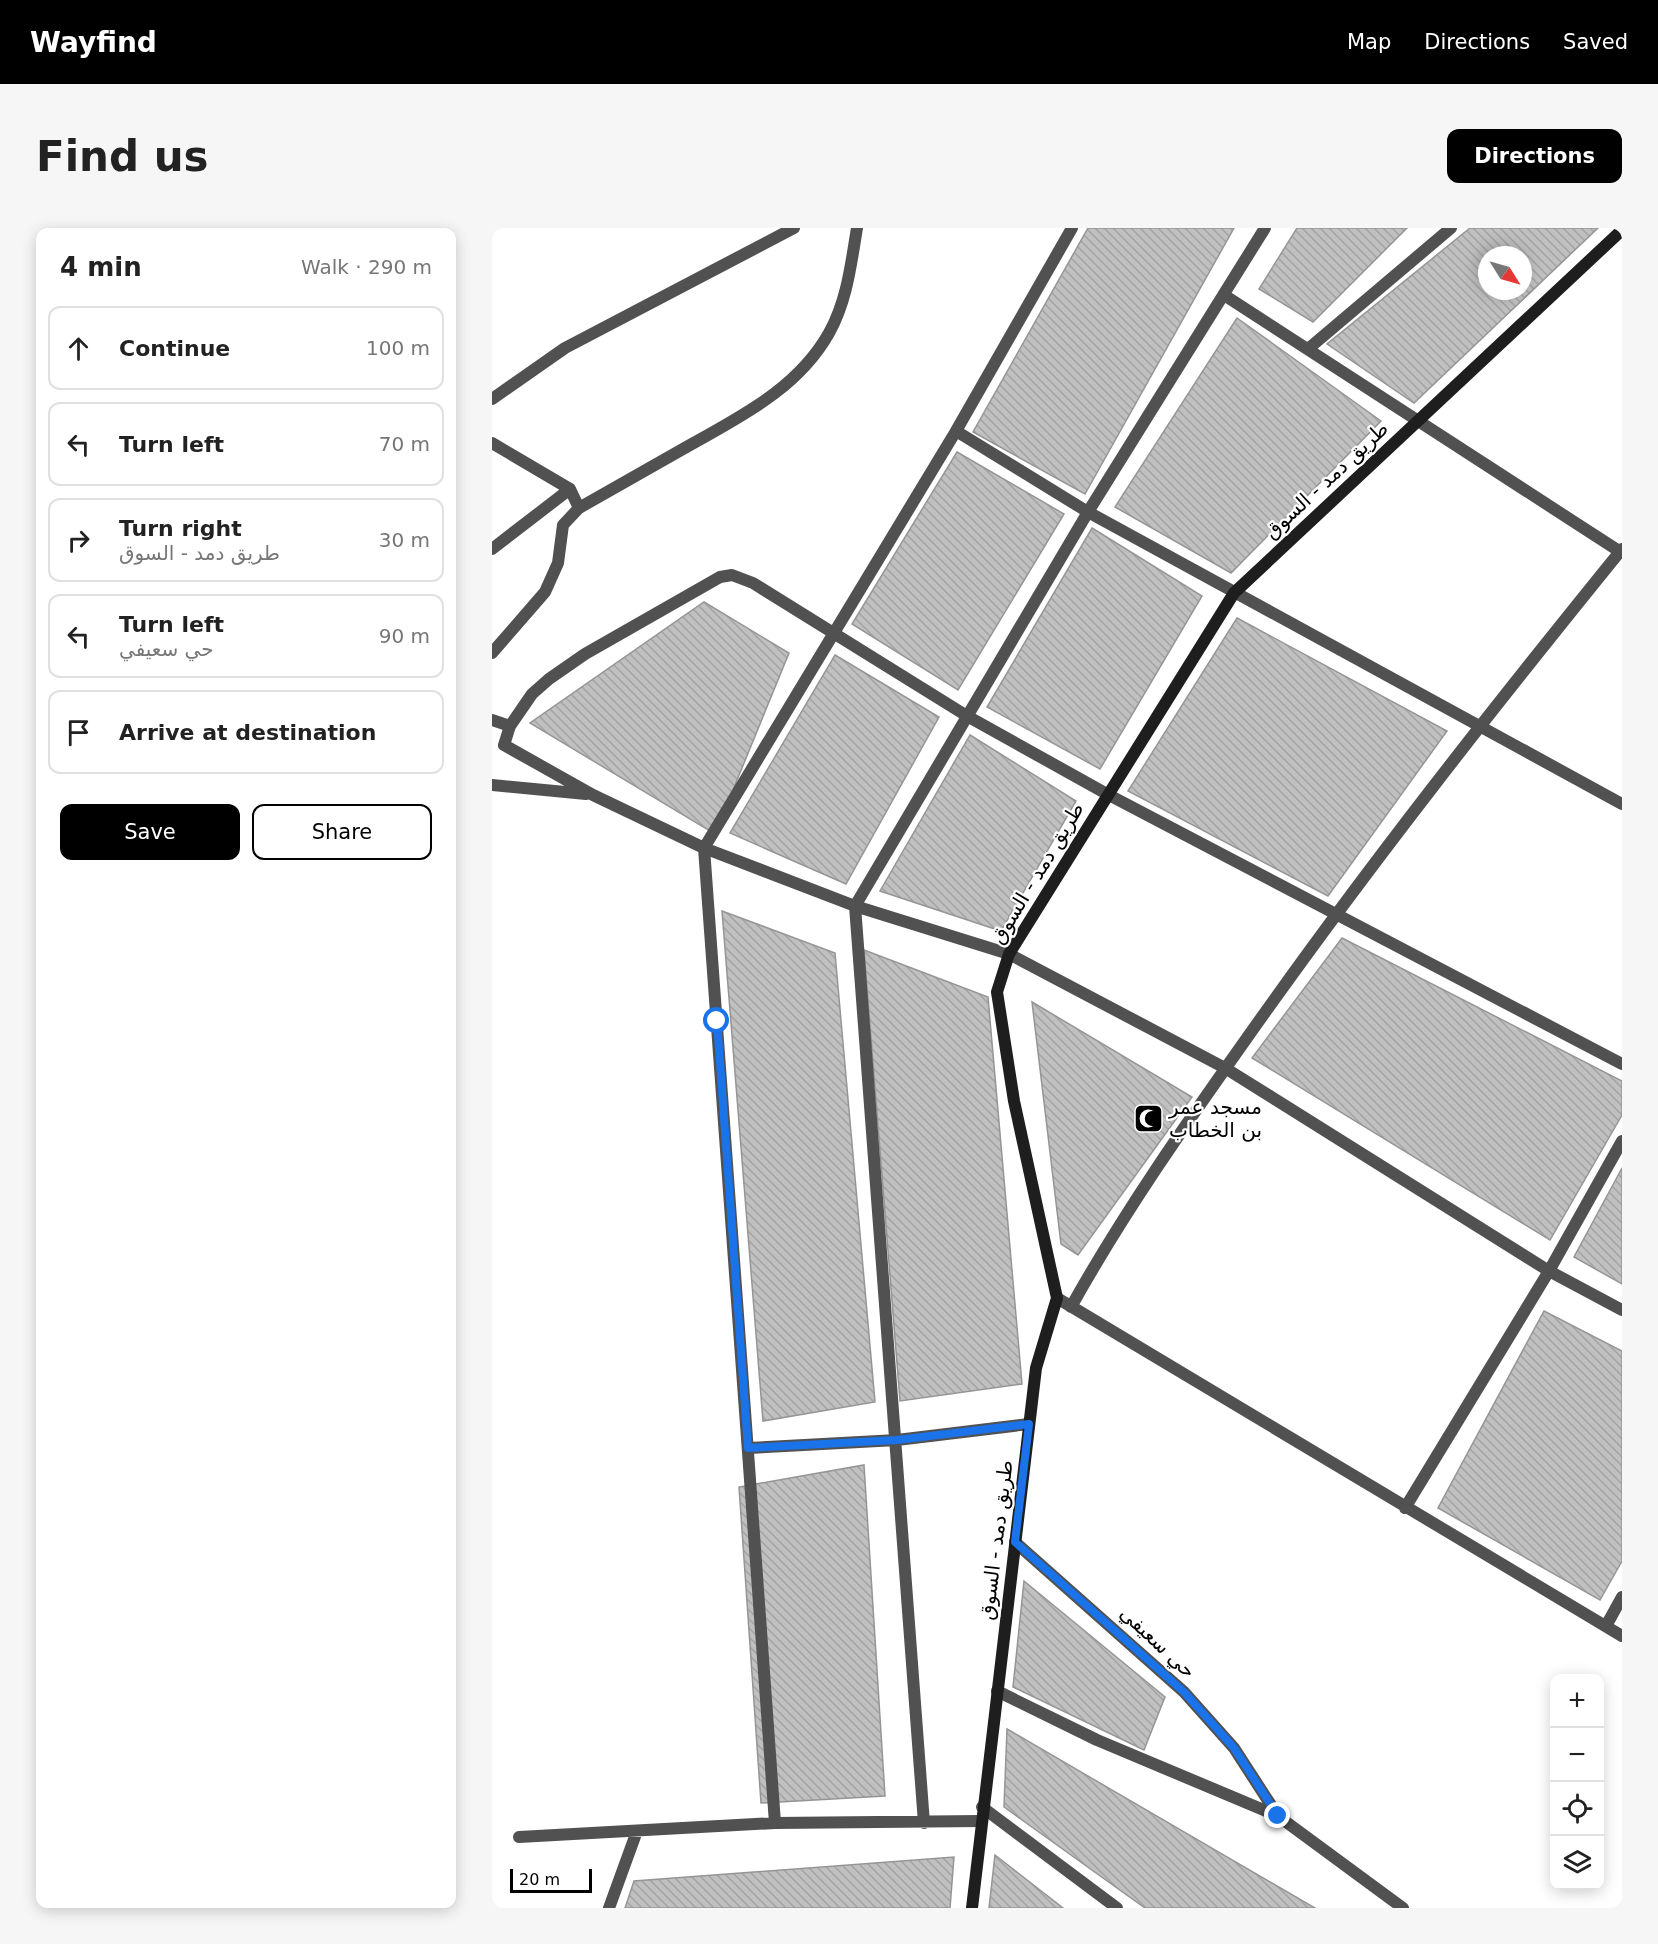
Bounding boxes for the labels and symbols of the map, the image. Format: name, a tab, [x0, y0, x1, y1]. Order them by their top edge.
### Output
north arrow	[1478, 246, 1532, 300]
street label: طريق دمد - السوق	[1259, 416, 1393, 544]
street label: طريق دمد - السوق	[985, 798, 1089, 948]
route start	[703, 1007, 729, 1033]
place label: مسجد عمر بن الخطاب	[1168, 1095, 1262, 1142]
mosque icon: مسجد عمر بن الخطاب	[1132, 1102, 1164, 1134]
street label: طريق دمد - السوق	[974, 1459, 1018, 1621]
street label: حي سعيفي	[1115, 1601, 1201, 1684]
route end	[1264, 1802, 1290, 1828]
scale bar	[510, 1866, 592, 1894]

